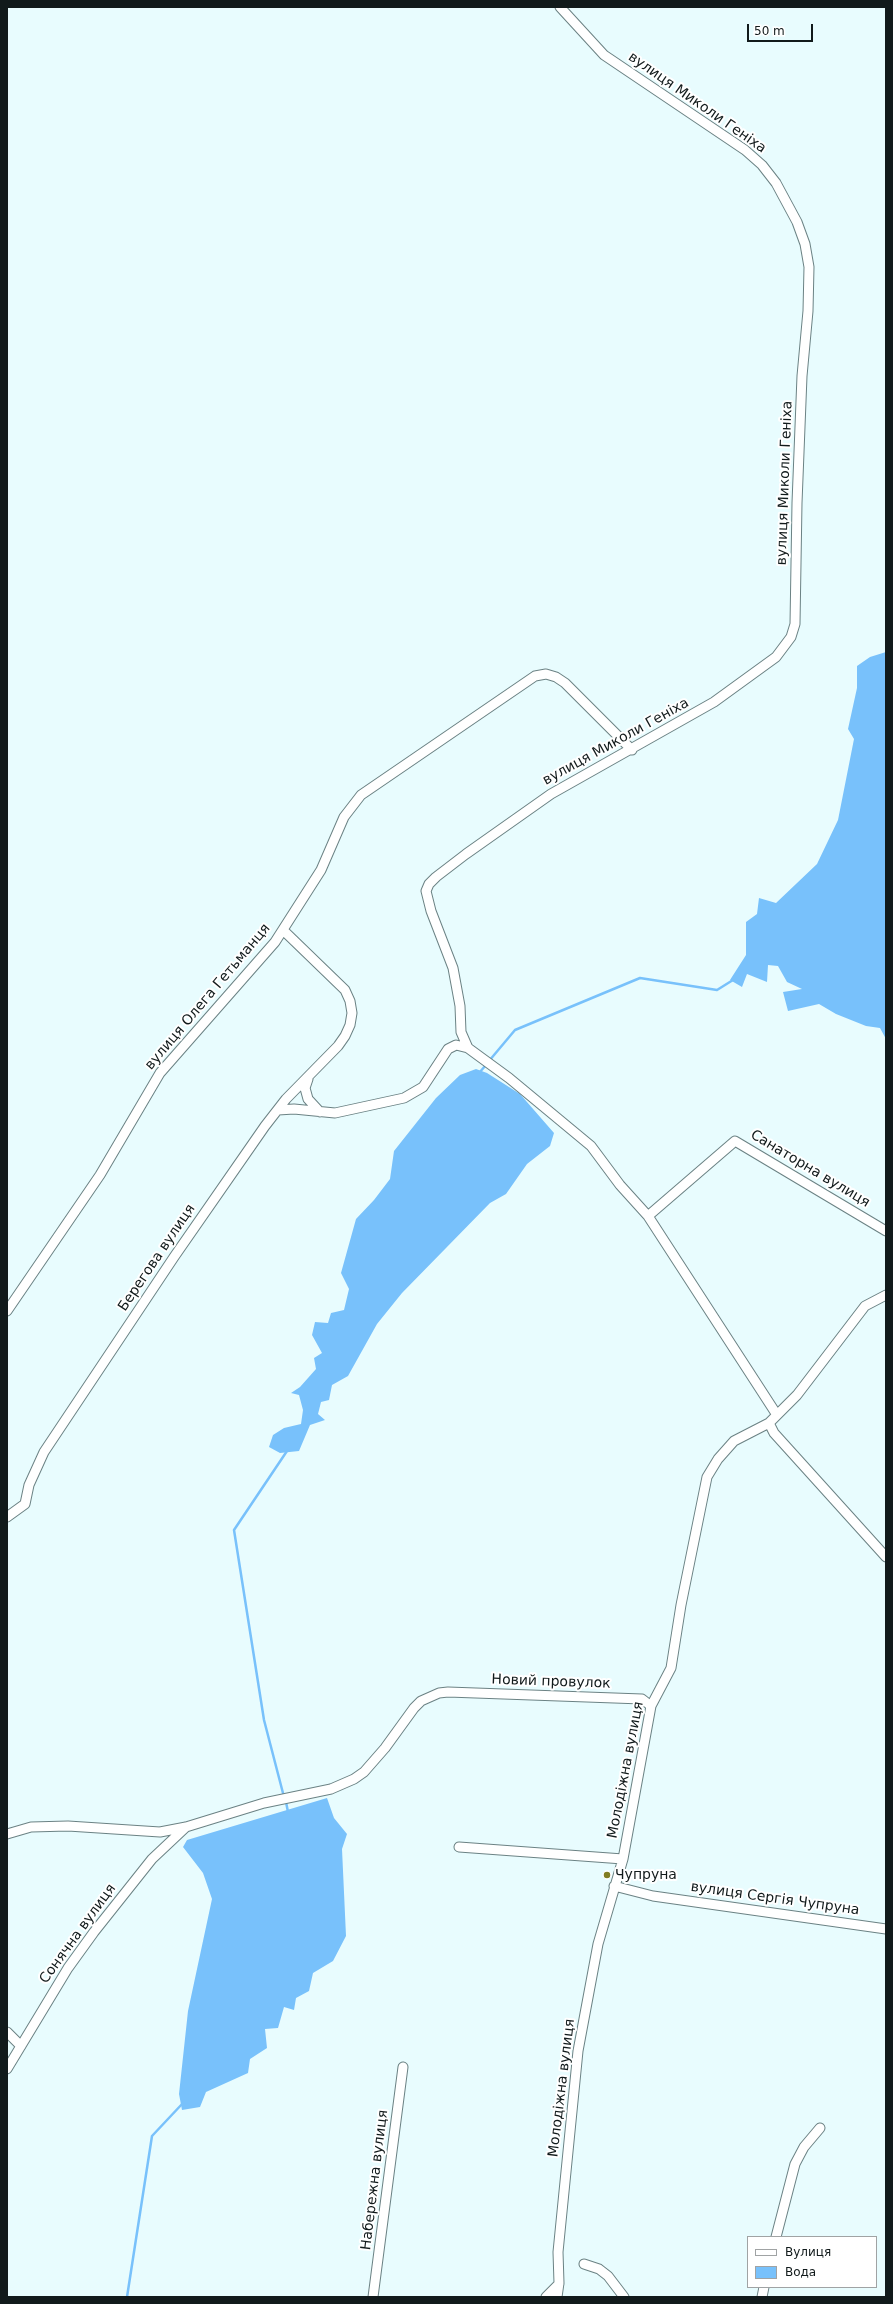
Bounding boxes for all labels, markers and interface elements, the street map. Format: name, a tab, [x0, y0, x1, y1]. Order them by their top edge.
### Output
scale bar	[749, 16, 815, 42]
text: 50 m	[754, 24, 785, 38]
street label: вулиця Миколи Геніха	[625, 49, 769, 157]
street label: вулиця Миколи Геніха	[774, 400, 796, 566]
street label: вулиця Миколи Геніха	[540, 695, 692, 789]
street label: вулиця Олега Гетьманця	[142, 920, 274, 1074]
street label: Санаторна вулиця	[747, 1127, 873, 1211]
street label: Берегова вулиця	[115, 1201, 199, 1315]
street label: Новий провулок	[491, 1672, 611, 1692]
street label: Молодіжна вулиця	[604, 1700, 648, 1840]
place label: Чупруна	[615, 1867, 677, 1883]
marker: Чупруна	[602, 1870, 612, 1880]
street label: вулиця Сергія Чупруна	[690, 1879, 860, 1919]
street label: Сонячна вулиця	[36, 1881, 120, 1987]
street label: Молодіжна вулиця	[545, 2018, 579, 2158]
street label: Набережна вулиця	[358, 2109, 392, 2251]
legend	[747, 2236, 877, 2288]
text: Вулиця	[785, 2245, 831, 2259]
text: Вода	[785, 2265, 816, 2279]

